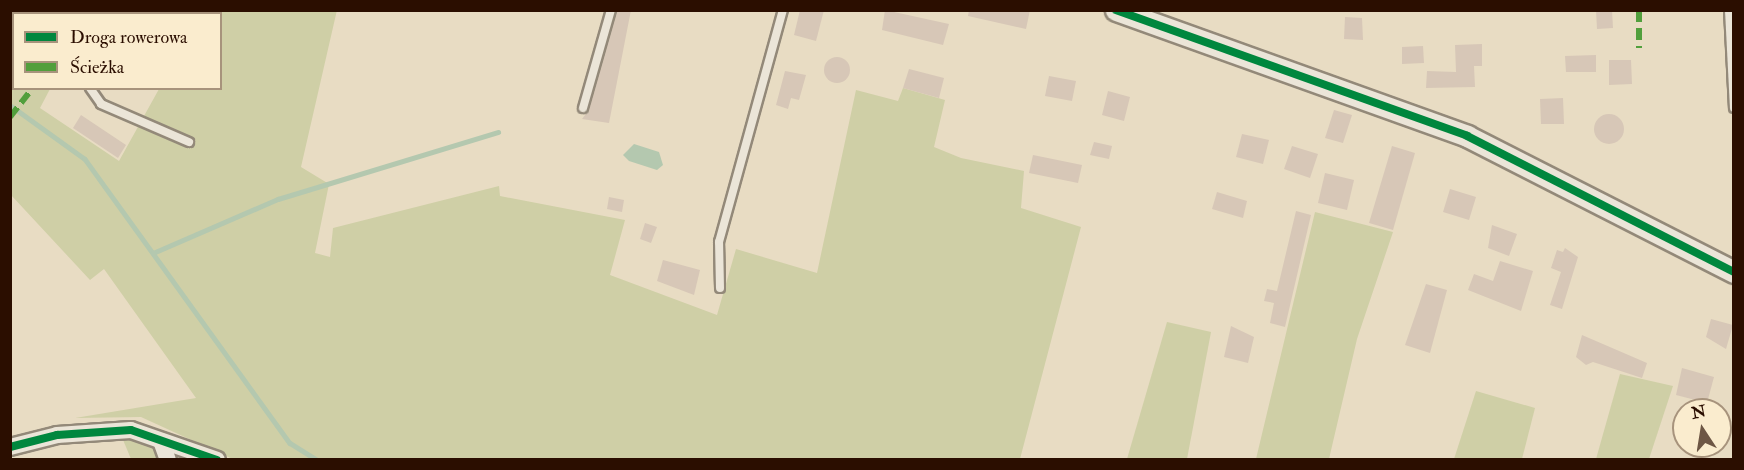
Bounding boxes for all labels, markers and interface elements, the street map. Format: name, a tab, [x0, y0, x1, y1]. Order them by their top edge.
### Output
legend	[12, 12, 222, 90]
text: Droga rowerowa	[70, 26, 187, 49]
text: Ścieżka	[70, 56, 124, 79]
north arrow	[1672, 398, 1732, 458]
text: N	[1690, 401, 1708, 424]

